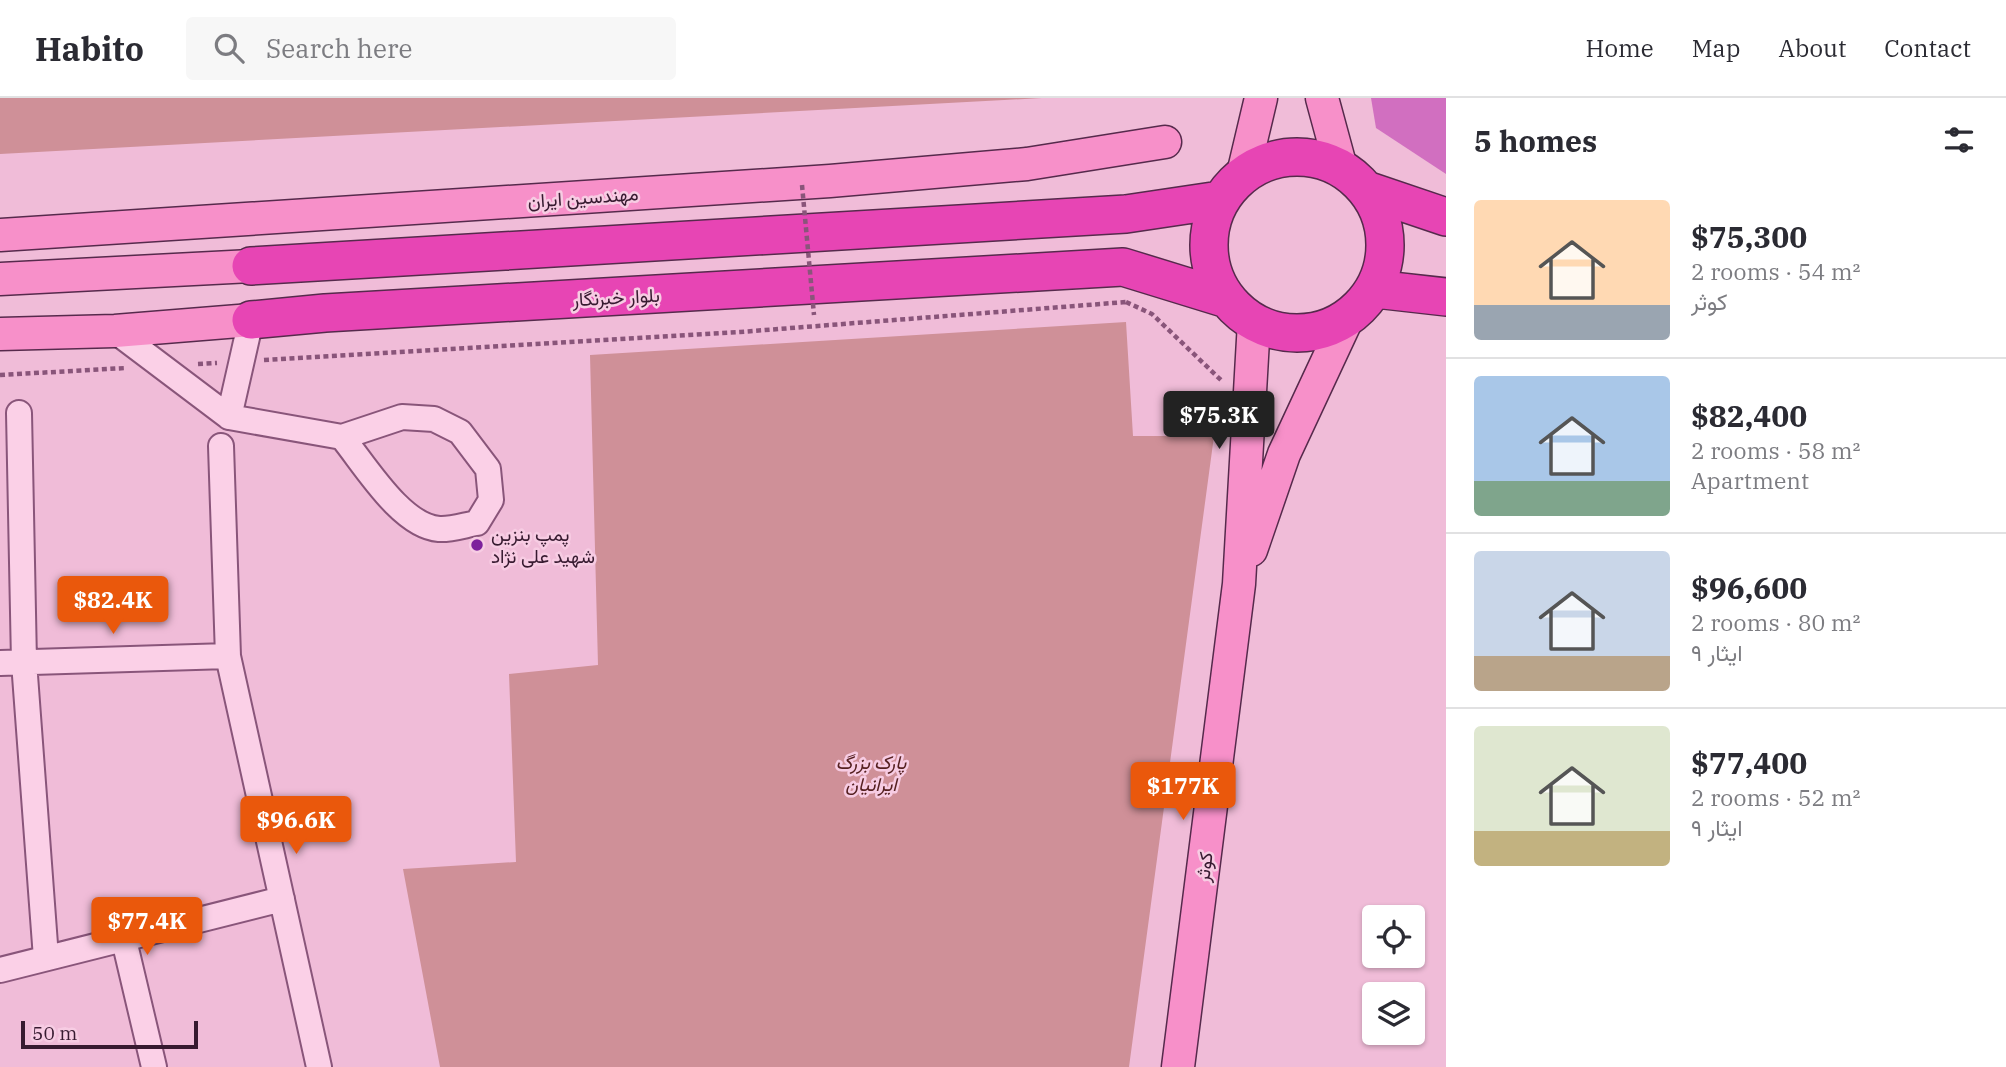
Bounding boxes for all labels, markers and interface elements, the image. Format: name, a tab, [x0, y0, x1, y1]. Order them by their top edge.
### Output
search box	[186, 17, 676, 80]
text: Habito	[35, 27, 144, 70]
icon: search	[210, 29, 248, 67]
text: Search here	[266, 31, 412, 65]
text: Home	[1586, 32, 1654, 64]
text: Map	[1692, 32, 1740, 64]
text: About	[1778, 32, 1846, 64]
text: Contact	[1884, 32, 1971, 64]
text: 5 homes	[1474, 121, 1597, 160]
icon: filters	[1940, 121, 1978, 159]
street label: مهندسین ایران	[527, 181, 639, 213]
text: $75,300	[1691, 217, 1807, 256]
icon: home	[1530, 228, 1614, 312]
text: 2 rooms · 54 m²	[1691, 256, 1861, 286]
street label: بلوار خبرنگار	[571, 283, 660, 311]
text: کوثر	[1691, 286, 1727, 316]
pin: $75.3K	[1162, 392, 1276, 451]
text: $82,400	[1691, 396, 1807, 435]
text: $75.3K	[1179, 399, 1259, 429]
icon: home	[1530, 404, 1614, 488]
text: 2 rooms · 58 m²	[1691, 435, 1861, 465]
text: Apartment	[1691, 465, 1809, 495]
place label: پمپ بنزین شهید علی نژاد	[491, 522, 595, 568]
marker: پمپ بنزین شهید علی نژاد	[469, 537, 485, 553]
text: $96,600	[1691, 568, 1807, 607]
pin: $82.4K	[56, 576, 170, 636]
icon: home	[1530, 579, 1614, 663]
text: $82.4K	[73, 584, 153, 614]
text: 2 rooms · 80 m²	[1691, 607, 1861, 637]
text: ایثار ۹	[1691, 637, 1743, 667]
text: $77,400	[1691, 743, 1807, 782]
park label: پارک بزرگ ایرانیان	[836, 750, 907, 796]
icon: home	[1530, 754, 1614, 838]
pin: $177K	[1134, 762, 1232, 822]
text: $177K	[1147, 770, 1219, 800]
text: 2 rooms · 52 m²	[1691, 782, 1861, 812]
pin: $96.6K	[239, 796, 353, 856]
text: $96.6K	[256, 804, 336, 834]
text: ایثار ۹	[1691, 812, 1743, 842]
street label: کوثر	[1190, 851, 1218, 884]
pin: $77.4K	[90, 898, 204, 957]
text: $77.4K	[107, 905, 187, 935]
map controls	[1362, 905, 1425, 1045]
button: locate	[1362, 905, 1425, 968]
button: layers	[1362, 982, 1425, 1045]
scale bar	[21, 1018, 198, 1050]
text: 50 m	[32, 1021, 77, 1045]

